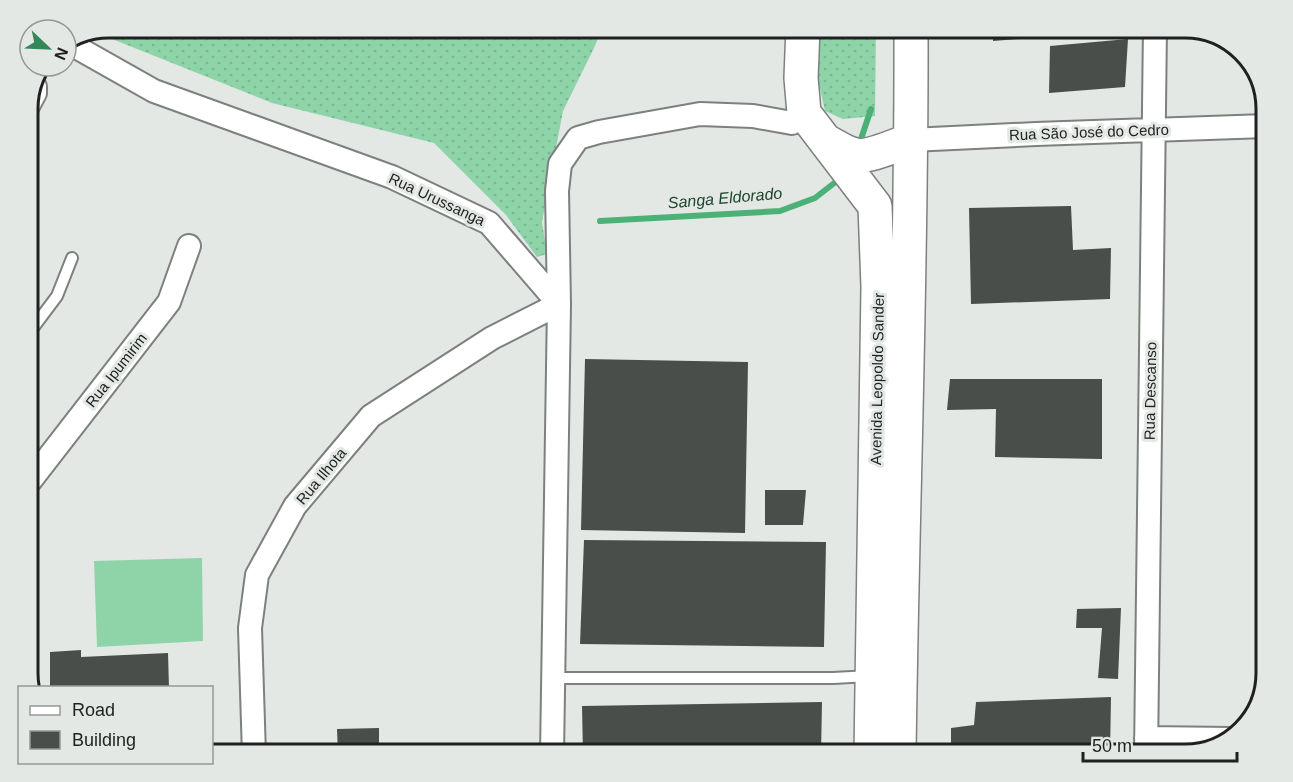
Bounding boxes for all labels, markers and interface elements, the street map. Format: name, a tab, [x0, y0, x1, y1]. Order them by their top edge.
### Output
north arrow	[18, 18, 78, 78]
text: N	[51, 45, 71, 62]
street label: Rua São José do Cedro	[1009, 121, 1169, 143]
street label: Rua Urussanga	[386, 169, 488, 229]
water label: Sanga Eldorado	[667, 185, 783, 211]
street label: Avenida Leopoldo Sander	[867, 293, 887, 465]
street label: Rua Ipumirim	[82, 330, 150, 410]
street label: Rua Descanso	[1141, 342, 1159, 440]
street label: Rua Ilhota	[293, 444, 350, 508]
legend	[18, 686, 213, 764]
text: Road	[72, 700, 115, 720]
scale bar	[1083, 725, 1238, 763]
text: Building	[72, 730, 136, 750]
text: 50 m	[1092, 736, 1132, 756]

